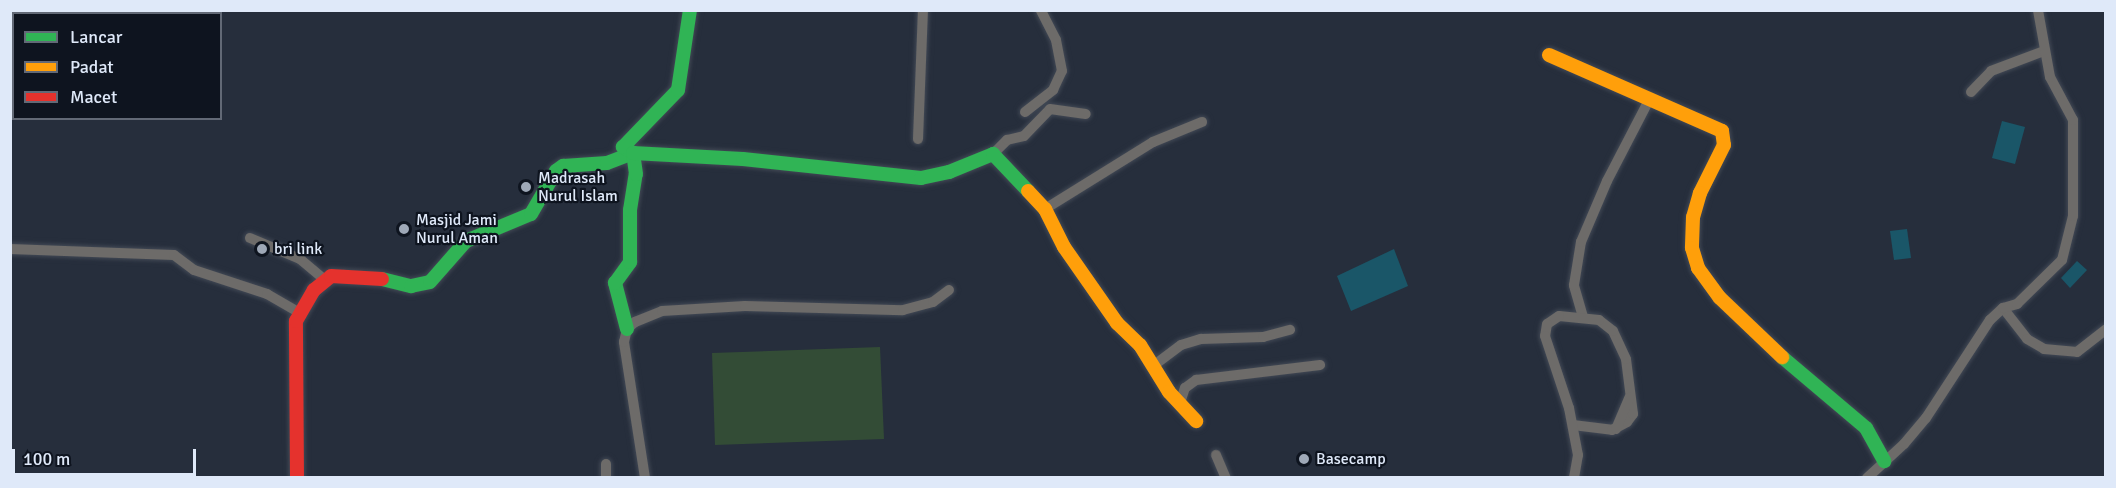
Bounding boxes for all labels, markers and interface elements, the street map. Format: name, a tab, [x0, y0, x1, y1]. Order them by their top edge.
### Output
legend	[12, 12, 222, 120]
text: Lancar	[70, 26, 122, 48]
text: Padat	[70, 56, 114, 78]
text: Macet	[70, 86, 117, 108]
place label: Madrasah Nurul Islam	[538, 168, 618, 206]
marker: Madrasah Nurul Islam	[519, 180, 533, 194]
place label: Masjid Jami Nurul Aman	[416, 210, 498, 248]
marker: Masjid Jami Nurul Aman	[397, 222, 411, 236]
place label: bri link	[274, 239, 322, 259]
marker: bri link	[255, 242, 269, 256]
scale bar	[15, 437, 200, 475]
text: 100 m	[23, 448, 70, 470]
place label: Basecamp	[1316, 449, 1386, 469]
marker: Basecamp	[1297, 452, 1311, 466]

